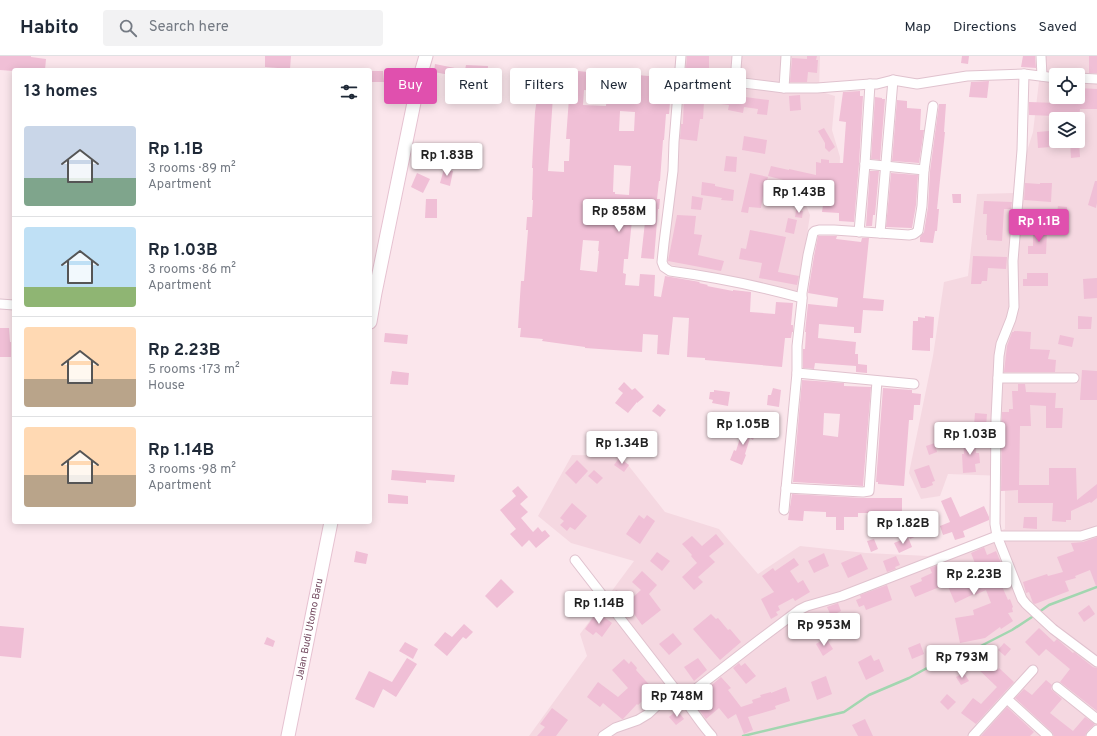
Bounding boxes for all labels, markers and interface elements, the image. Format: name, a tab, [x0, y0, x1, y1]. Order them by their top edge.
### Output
search box	[103, 10, 383, 46]
text: Habito	[20, 16, 79, 40]
icon: search	[117, 17, 139, 39]
text: Search here	[149, 18, 229, 37]
text: Map	[905, 19, 931, 36]
text: Directions	[953, 19, 1017, 36]
text: Saved	[1039, 19, 1077, 36]
chip: Buy	[384, 68, 437, 104]
chip: Rent	[445, 68, 502, 104]
chip: Filters	[510, 68, 578, 104]
chip: New	[586, 68, 641, 104]
chip: Apartment	[649, 68, 746, 104]
map controls	[1049, 68, 1085, 148]
button: locate	[1049, 68, 1085, 104]
text: 13 homes	[24, 81, 98, 103]
icon: filters	[338, 81, 360, 103]
button: layers	[1049, 112, 1085, 148]
text: Rp 1.1B	[148, 139, 203, 161]
icon: home	[56, 142, 104, 190]
pin: Rp 1.83B	[406, 143, 488, 177]
text: Rp 1.83B	[420, 148, 474, 164]
text: 3 rooms · 89 m²	[148, 161, 236, 177]
text: Apartment	[148, 177, 211, 193]
pin: Rp 1.43B	[758, 180, 840, 214]
text: Rp 1.43B	[772, 185, 826, 201]
pin: Rp 858M	[582, 199, 656, 233]
text: Rp 858M	[592, 204, 646, 220]
pin: Rp 1.1B	[1002, 209, 1076, 243]
text: Rp 1.1B	[1018, 214, 1060, 230]
text: Rp 1.03B	[148, 240, 218, 262]
icon: home	[56, 243, 104, 291]
text: 3 rooms · 86 m²	[148, 262, 236, 278]
text: Apartment	[148, 278, 211, 294]
text: Rp 2.23B	[148, 340, 221, 362]
icon: home	[56, 343, 104, 391]
text: 5 rooms · 173 m²	[148, 362, 240, 378]
text: House	[148, 378, 185, 394]
pin: Rp 1.05B	[702, 412, 784, 446]
text: Rp 1.05B	[716, 417, 770, 433]
pin: Rp 1.03B	[929, 422, 1011, 456]
text: Rp 1.03B	[943, 427, 997, 443]
pin: Rp 1.34B	[581, 431, 663, 465]
text: Rp 1.34B	[595, 436, 649, 452]
text: Rp 1.14B	[148, 440, 214, 462]
icon: home	[56, 443, 104, 491]
text: 3 rooms · 98 m²	[148, 462, 236, 478]
text: Apartment	[148, 478, 211, 494]
pin: Rp 1.82B	[862, 511, 944, 545]
text: Rp 1.82B	[877, 516, 930, 532]
pin: Rp 2.23B	[933, 562, 1015, 596]
text: Rp 2.23B	[946, 567, 1002, 583]
street label: Jalan Budi Utomo Baru	[293, 577, 326, 681]
pin: Rp 1.14B	[558, 591, 640, 625]
text: Rp 1.14B	[574, 596, 624, 612]
pin: Rp 953M	[787, 613, 861, 647]
text: Rp 953M	[797, 618, 851, 634]
pin: Rp 793M	[925, 645, 999, 679]
text: Rp 793M	[936, 650, 988, 666]
pin: Rp 748M	[640, 684, 714, 718]
text: Rp 748M	[651, 689, 703, 705]

